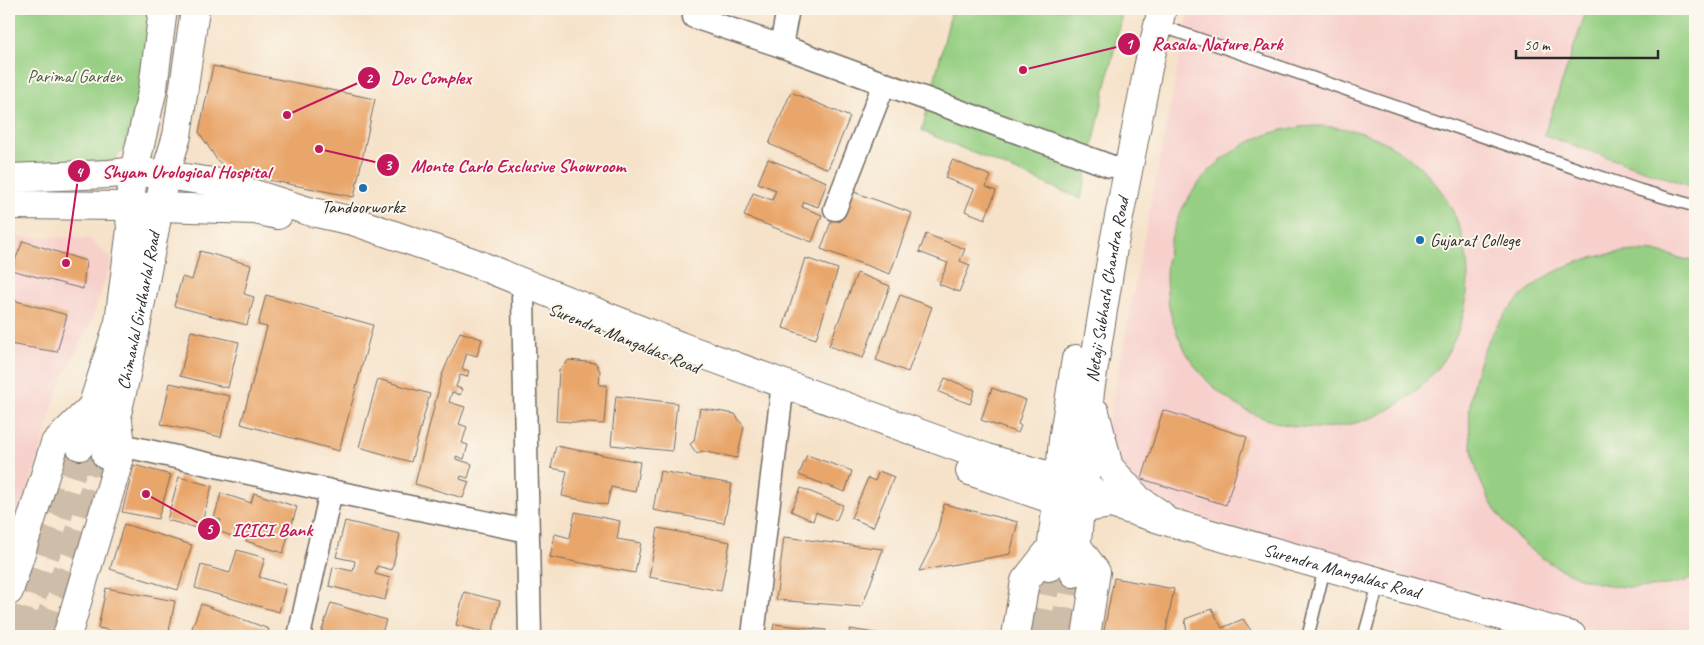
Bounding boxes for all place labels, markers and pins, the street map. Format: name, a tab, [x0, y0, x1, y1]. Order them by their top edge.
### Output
callout: Rasala Nature Park	[1116, 27, 1292, 61]
callout: Dev Complex	[357, 61, 481, 95]
callout: Monte Carlo Exclusive Showroom	[376, 148, 635, 182]
callout: Shyam Urological Hospital	[66, 154, 281, 188]
marker: Tandoorworkz	[357, 182, 369, 194]
place label: Tandoorworkz	[321, 196, 407, 218]
place label: Gujarat College	[1430, 229, 1521, 251]
marker: Gujarat College	[1414, 234, 1426, 246]
callout: ICICI Bank	[197, 512, 322, 546]

